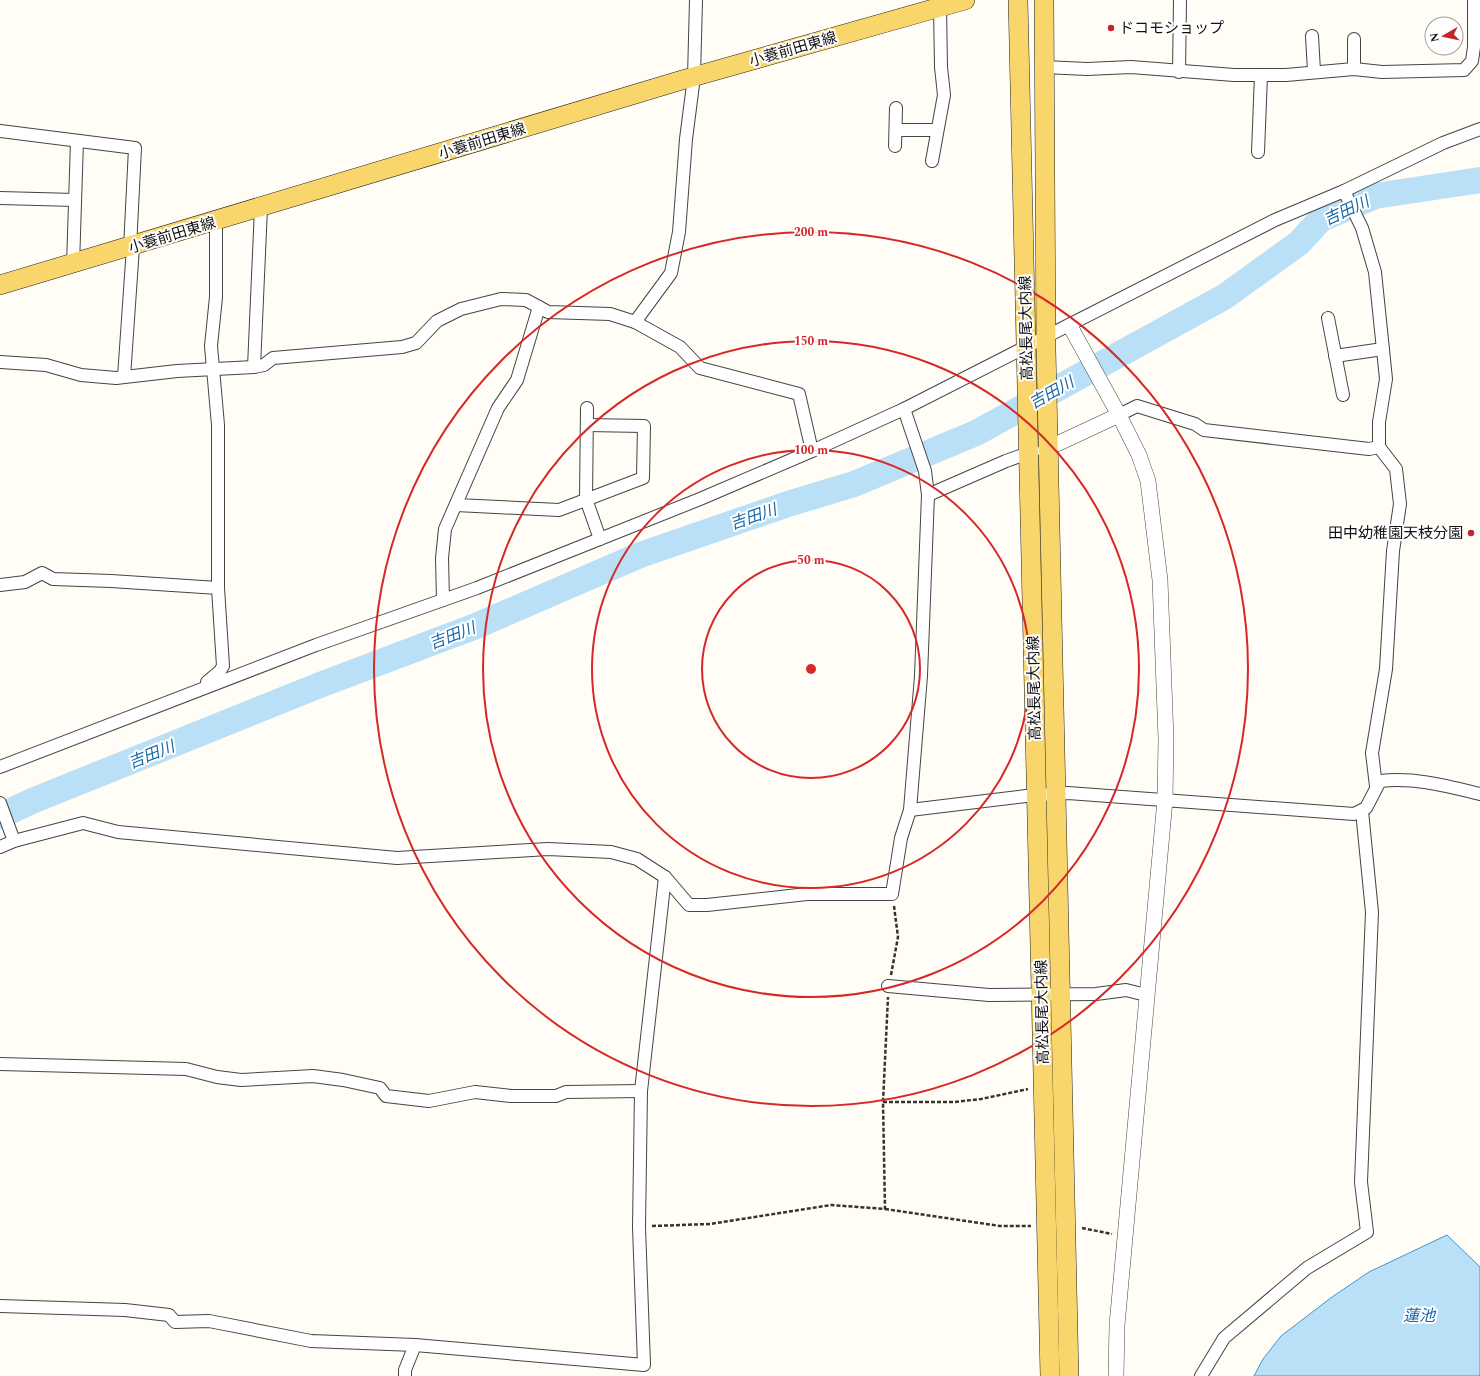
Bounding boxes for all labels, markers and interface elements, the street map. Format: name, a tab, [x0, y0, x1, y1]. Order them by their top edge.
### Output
north arrow	[1424, 16, 1464, 56]
place label: ドコモショップ	[1119, 17, 1224, 40]
marker: ドコモショップ	[1106, 23, 1116, 33]
street label: 小蓑前田東線	[747, 26, 840, 73]
text: N	[1426, 32, 1444, 43]
street label: 小蓑前田東線	[436, 117, 529, 166]
water label: 吉田川	[1320, 189, 1375, 232]
street label: 小蓑前田東線	[126, 211, 219, 260]
text: 200 m	[794, 223, 828, 242]
street label: 高松長尾大内線	[1014, 275, 1039, 381]
text: 150 m	[794, 332, 828, 351]
water label: 吉田川	[1025, 370, 1080, 415]
text: 100 m	[794, 441, 828, 460]
water label: 吉田川	[727, 497, 782, 536]
place label: 田中幼稚園天枝分園	[1328, 522, 1463, 545]
marker: 田中幼稚園天枝分園	[1466, 528, 1476, 538]
text: 50 m	[797, 551, 825, 570]
water label: 吉田川	[426, 615, 481, 656]
street label: 高松長尾大内線	[1022, 635, 1047, 741]
centre of rings	[804, 662, 818, 676]
water label: 吉田川	[125, 734, 180, 775]
street label: 高松長尾大内線	[1030, 959, 1055, 1065]
water label: 蓮池	[1403, 1304, 1437, 1328]

